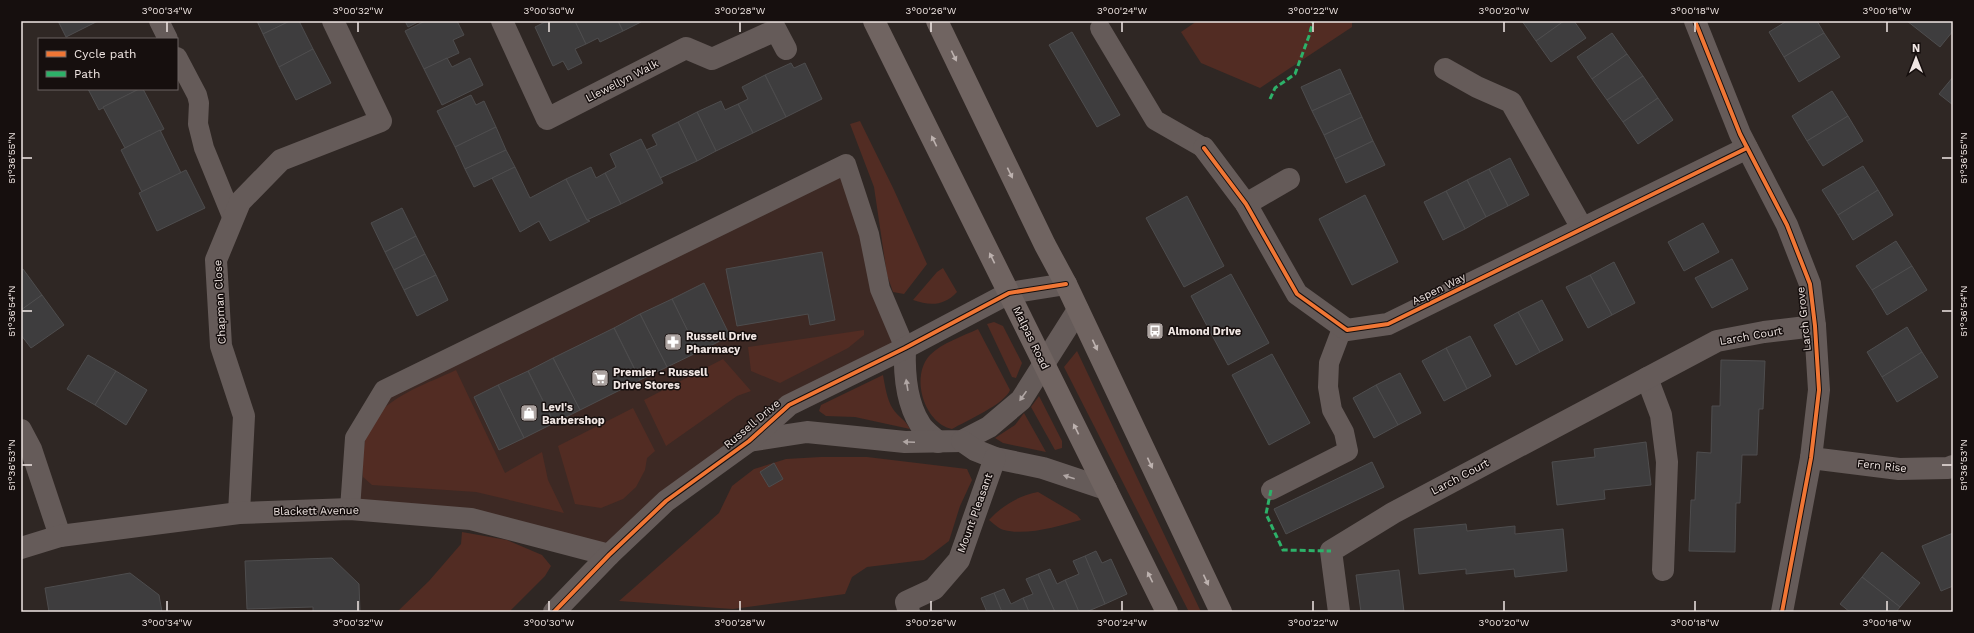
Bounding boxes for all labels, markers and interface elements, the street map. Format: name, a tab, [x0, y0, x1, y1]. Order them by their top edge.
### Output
text: 3°00'34"W	[142, 5, 193, 16]
text: 3°00'32"W	[333, 5, 384, 16]
text: 3°00'30"W	[524, 5, 575, 16]
text: 3°00'28"W	[715, 5, 766, 16]
text: 3°00'26"W	[906, 5, 957, 16]
text: 3°00'24"W	[1097, 5, 1147, 16]
text: 3°00'22"W	[1288, 5, 1339, 16]
text: 3°00'20"W	[1479, 5, 1530, 16]
text: 3°00'18"W	[1671, 5, 1720, 16]
text: 3°00'16"W	[1863, 5, 1912, 16]
legend	[38, 38, 178, 90]
north arrow	[1896, 38, 1936, 78]
text: N	[1912, 42, 1920, 55]
text: Cycle path	[74, 47, 136, 61]
one-way arrow	[951, 50, 957, 62]
street label: Llewellyn Walk	[583, 57, 661, 105]
text: Path	[74, 67, 100, 81]
text: 51°36'55"N	[6, 132, 17, 184]
text: 51°36'55"N	[1958, 132, 1969, 184]
one-way arrow	[931, 135, 937, 147]
one-way arrow	[1007, 168, 1013, 179]
one-way arrow	[988, 252, 995, 263]
street label: Chapman Close	[211, 260, 229, 344]
street label: Aspen Way	[1410, 270, 1468, 308]
text: 51°36'54"N	[6, 285, 17, 337]
text: 51°36'54"N	[1958, 285, 1969, 337]
street label: Larch Grove	[1794, 286, 1814, 352]
street label: Malpas Road	[1010, 304, 1052, 372]
bus stop icon: Almond Drive	[1145, 321, 1165, 341]
street label: Larch Court	[1719, 324, 1784, 348]
place label: Almond Drive	[1168, 325, 1241, 338]
place label: Russell Drive Pharmacy	[686, 330, 757, 356]
pharmacy icon: Russell Drive Pharmacy	[663, 332, 683, 352]
one-way arrow	[1092, 339, 1098, 351]
place label: Premier - Russell Drive Stores	[613, 366, 708, 392]
supermarket icon: Premier - Russell Drive Stores	[590, 368, 610, 388]
one-way arrow	[904, 379, 910, 391]
one-way arrow	[1019, 391, 1027, 401]
street label: Russell Drive	[721, 397, 783, 451]
place label: Levi's Barbershop	[542, 401, 605, 427]
shop icon: Levi's Barbershop	[519, 403, 539, 423]
one-way arrow	[1073, 423, 1080, 435]
one-way arrow	[903, 438, 915, 445]
text: 51°36'53"N	[6, 439, 17, 491]
text: 51°36'53"N	[1958, 439, 1969, 491]
street label: Larch Court	[1429, 456, 1491, 498]
one-way arrow	[1147, 457, 1153, 468]
street label: Fern Rise	[1857, 457, 1907, 475]
street label: Mount Pleasant	[955, 471, 996, 555]
one-way arrow	[1062, 474, 1074, 480]
street label: Blackett Avenue	[273, 504, 359, 518]
one-way arrow	[1147, 571, 1153, 583]
one-way arrow	[1203, 574, 1209, 586]
text: 3°00'34"W	[142, 617, 193, 628]
text: 3°00'32"W	[333, 617, 384, 628]
text: 3°00'30"W	[524, 617, 575, 628]
text: 3°00'28"W	[715, 617, 766, 628]
text: 3°00'26"W	[906, 617, 957, 628]
text: 3°00'24"W	[1097, 617, 1147, 628]
text: 3°00'22"W	[1288, 617, 1339, 628]
text: 3°00'20"W	[1479, 617, 1530, 628]
text: 3°00'18"W	[1671, 617, 1720, 628]
text: 3°00'16"W	[1863, 617, 1912, 628]

